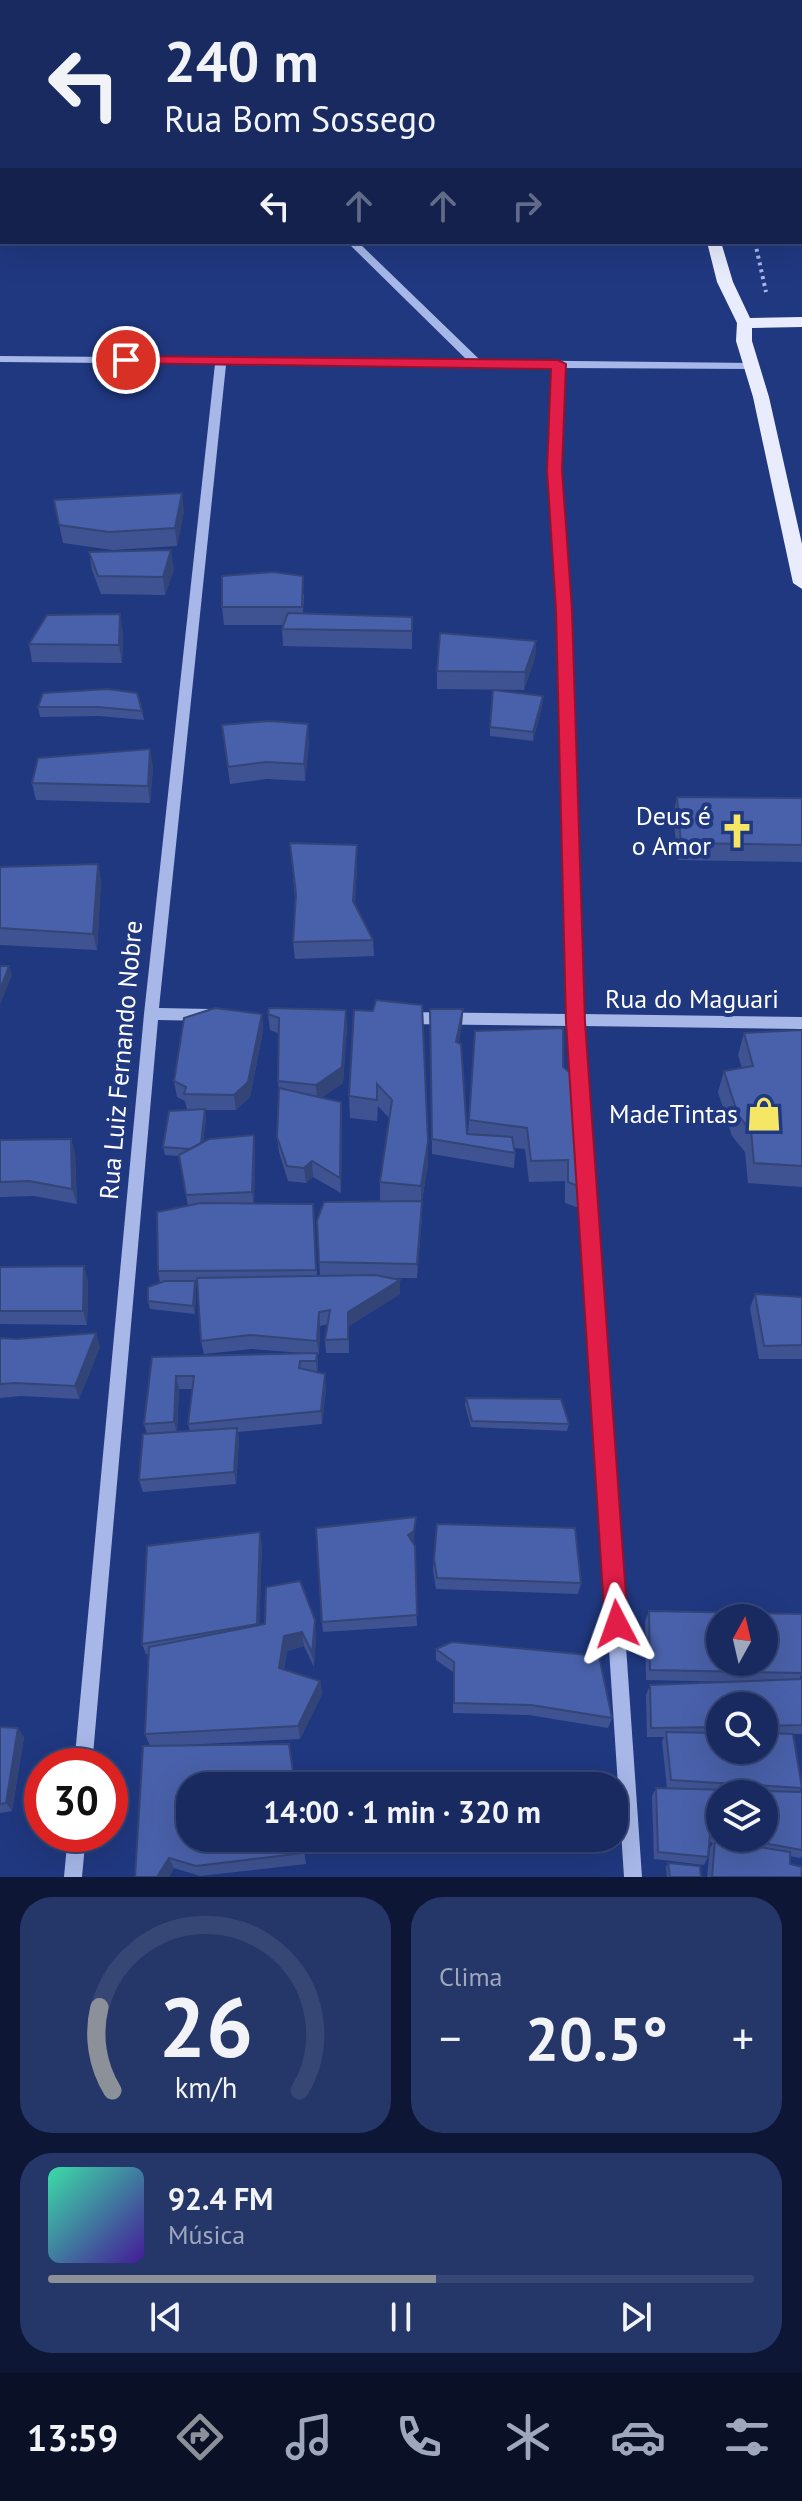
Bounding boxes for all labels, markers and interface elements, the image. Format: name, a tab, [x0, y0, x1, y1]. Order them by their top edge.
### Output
text: 240 m	[164, 25, 319, 97]
icon: left	[32, 32, 136, 136]
text: Rua Bom Sossego	[164, 95, 436, 142]
icon: left	[253, 184, 297, 228]
icon: ahead	[337, 184, 381, 228]
icon: ahead	[421, 184, 465, 228]
icon: right	[505, 184, 549, 228]
pin	[92, 326, 160, 394]
icon: arrive	[104, 338, 148, 382]
place label: Deus é o Amor	[632, 799, 711, 862]
church icon: Deus é o Amor	[718, 812, 756, 850]
street label: Rua Luiz Fernando Nobre	[92, 919, 149, 1201]
street label: Rua do Maguari	[605, 982, 779, 1015]
shop icon: MadeTintas	[745, 1095, 783, 1133]
place label: MadeTintas	[609, 1097, 738, 1130]
position arrow	[575, 1582, 659, 1666]
north arrow	[706, 1604, 778, 1676]
map controls	[706, 1604, 778, 1852]
button: search	[706, 1692, 778, 1764]
speed limit sign: 30	[24, 1748, 128, 1852]
button: layers	[706, 1780, 778, 1852]
text: 14:00 · 1 min · 320 m	[263, 1792, 541, 1831]
text: Clima	[439, 1960, 502, 1993]
text: 26	[158, 1972, 253, 2080]
text: 20.5°	[525, 1999, 668, 2077]
text: −	[439, 2009, 461, 2066]
text: +	[732, 2009, 754, 2066]
text: km/h	[174, 2069, 237, 2106]
text: 92.4 FM	[168, 2179, 273, 2218]
text: Música	[168, 2218, 245, 2251]
icon: previous	[144, 2295, 188, 2339]
icon: pause	[379, 2295, 423, 2339]
icon: next	[614, 2295, 658, 2339]
icon: directions	[172, 2409, 228, 2465]
icon: music	[281, 2409, 337, 2465]
icon: phone	[391, 2409, 447, 2465]
icon: climate	[500, 2409, 556, 2465]
icon: car	[610, 2409, 666, 2465]
icon: filters	[719, 2409, 775, 2465]
text: 13:59	[27, 2414, 118, 2461]

